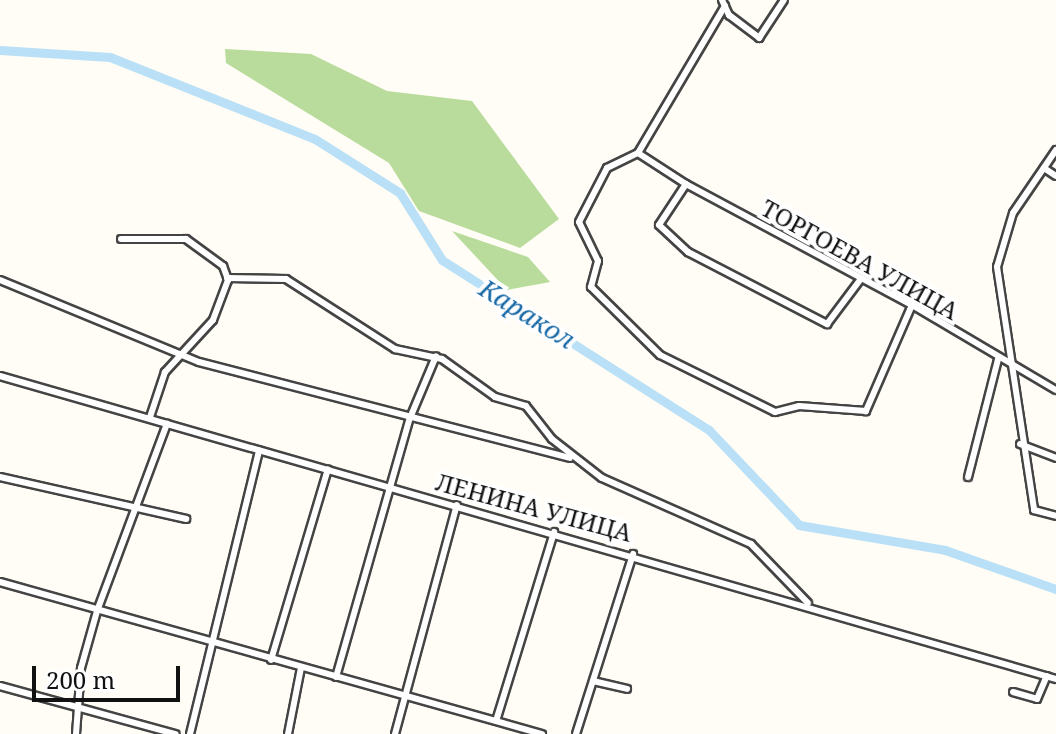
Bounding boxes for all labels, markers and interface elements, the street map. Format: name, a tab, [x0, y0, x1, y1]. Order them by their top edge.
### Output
street label: ТОРГОЕВА УЛИЦА	[756, 193, 964, 325]
water label: Каракол	[474, 273, 580, 355]
street label: ЛЕНИНА УЛИЦА	[433, 467, 635, 547]
scale bar	[36, 650, 184, 700]
text: 200 m	[46, 663, 115, 696]

